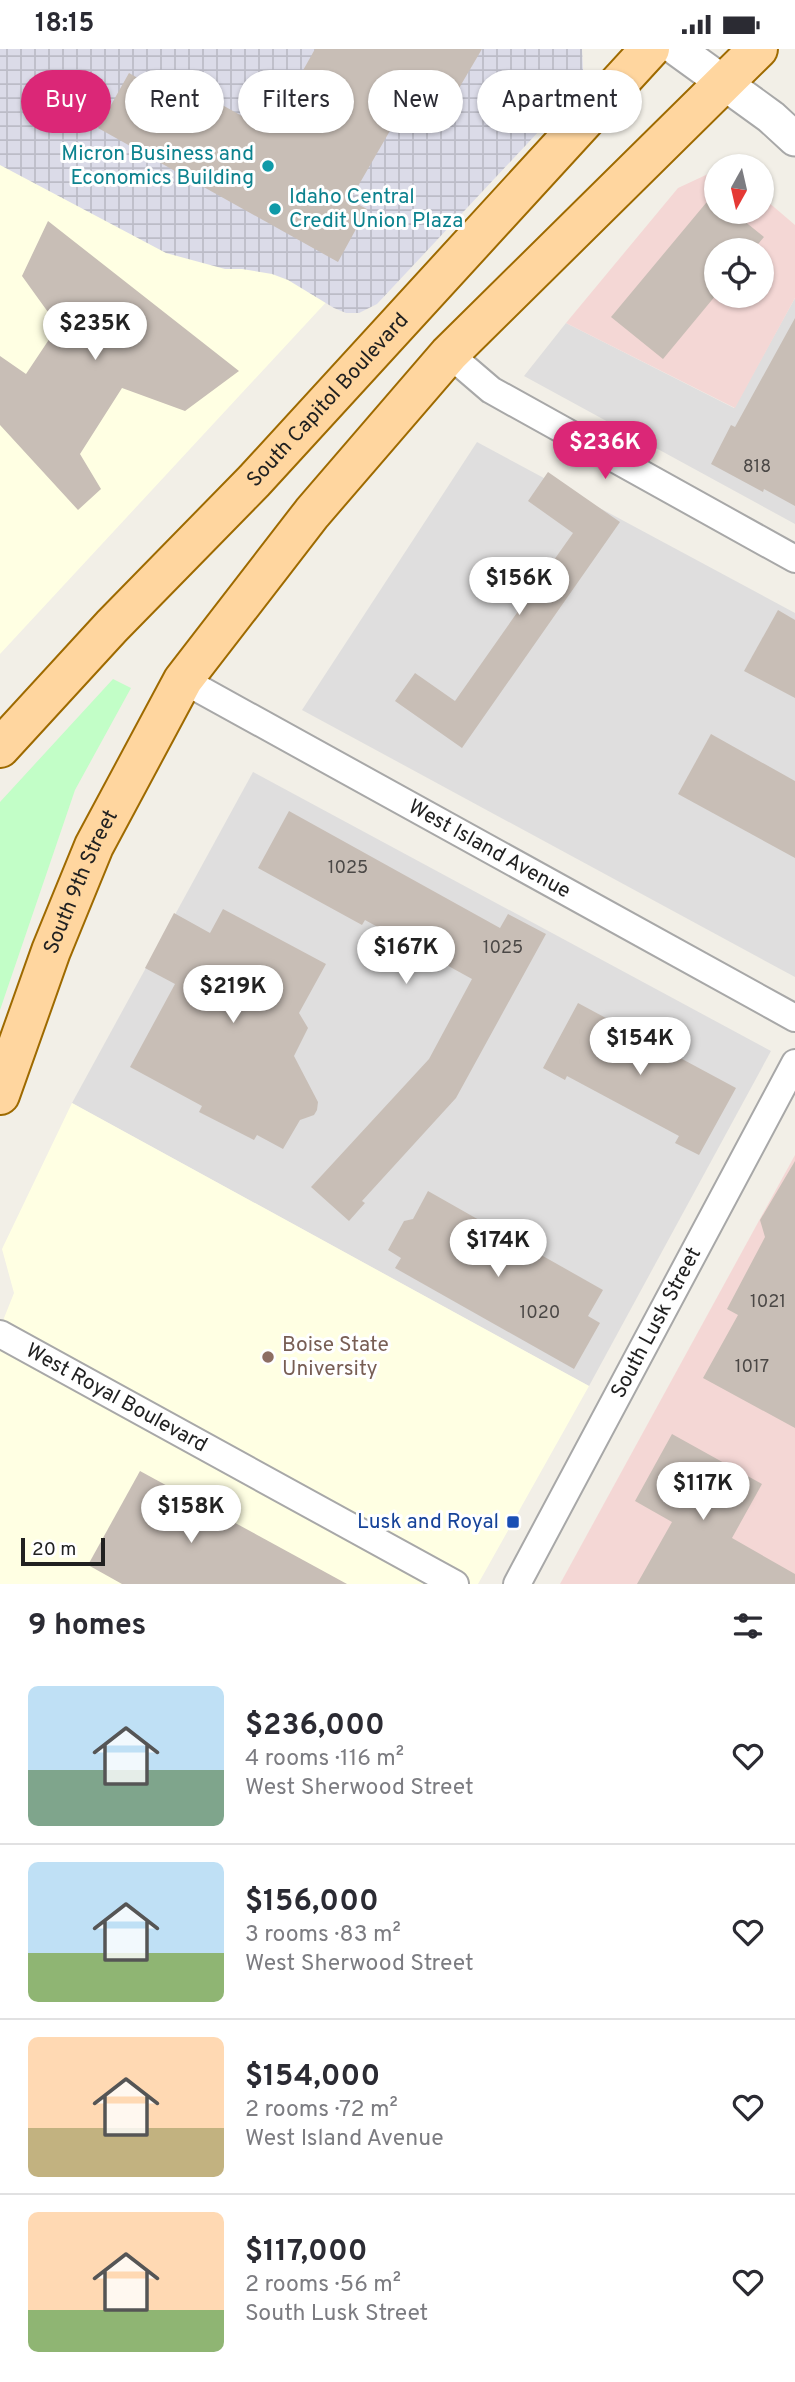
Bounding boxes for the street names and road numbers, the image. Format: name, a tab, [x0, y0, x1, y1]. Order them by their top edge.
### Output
street label: South Capitol Boulevard	[241, 307, 415, 493]
street label: West Island Avenue	[403, 794, 575, 905]
street label: South 9th Street	[38, 805, 124, 958]
street label: South Lusk Street	[605, 1243, 708, 1403]
street label: West Royal Boulevard	[21, 1337, 212, 1459]

